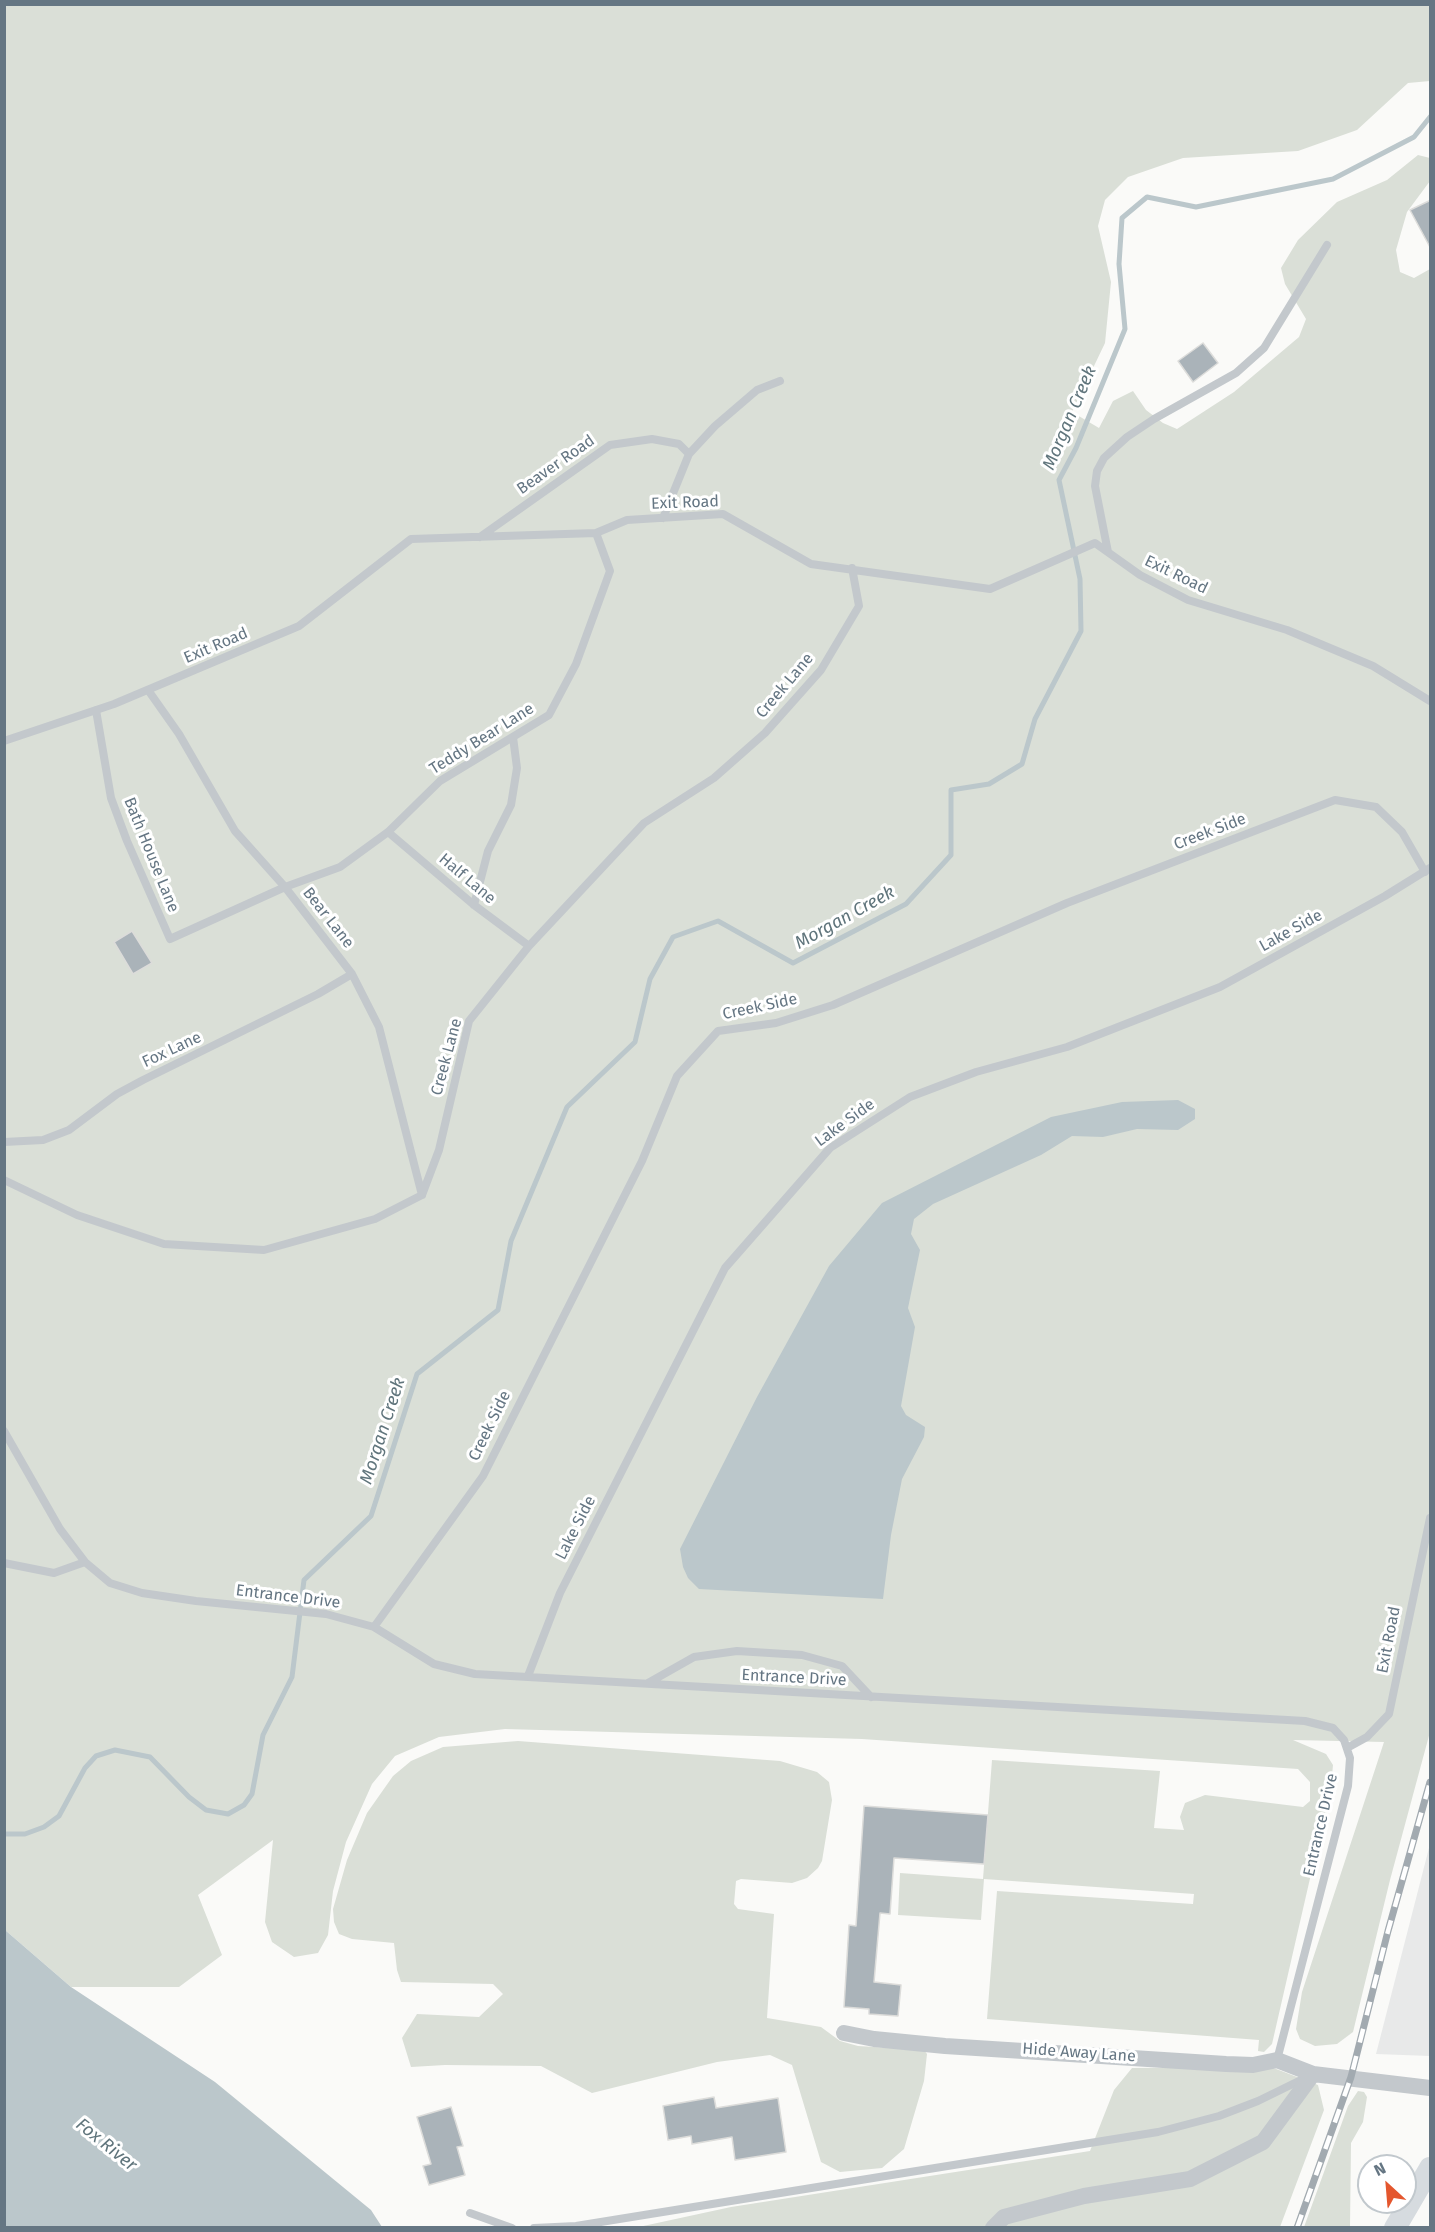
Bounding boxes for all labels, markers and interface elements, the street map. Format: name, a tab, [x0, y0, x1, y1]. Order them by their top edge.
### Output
water label: Morgan Creek	[1038, 363, 1102, 473]
street label: Beaver Road	[513, 431, 599, 499]
street label: Exit Road	[651, 492, 719, 514]
street label: Exit Road	[1141, 552, 1211, 598]
street label: Exit Road	[181, 624, 251, 668]
street label: Creek Lane	[752, 650, 818, 722]
street label: Teddy Bear Lane	[426, 699, 538, 779]
street label: Bath House Lane	[119, 795, 183, 915]
street label: Creek Side	[1171, 809, 1249, 855]
street label: Half Lane	[435, 850, 499, 908]
water label: Morgan Creek	[791, 882, 899, 954]
street label: Bear Lane	[298, 884, 358, 952]
street label: Lake Side	[1256, 906, 1326, 956]
street label: Creek Side	[721, 990, 799, 1024]
street label: Creek Lane	[428, 1016, 466, 1098]
street label: Fox Lane	[139, 1028, 205, 1072]
street label: Lake Side	[811, 1095, 879, 1151]
water label: Morgan Creek	[356, 1375, 410, 1487]
street label: Creek Side	[465, 1388, 515, 1464]
street label: Lake Side	[552, 1493, 600, 1563]
street label: Entrance Drive	[235, 1581, 341, 1613]
street label: Exit Road	[1373, 1605, 1405, 1675]
street label: Entrance Drive	[741, 1666, 847, 1690]
street label: Entrance Drive	[1300, 1772, 1342, 1878]
street label: Hide Away Lane	[1022, 2039, 1136, 2067]
water label: Fox River	[71, 2114, 141, 2176]
north arrow	[1357, 2154, 1417, 2214]
text: N	[1371, 2158, 1389, 2180]

